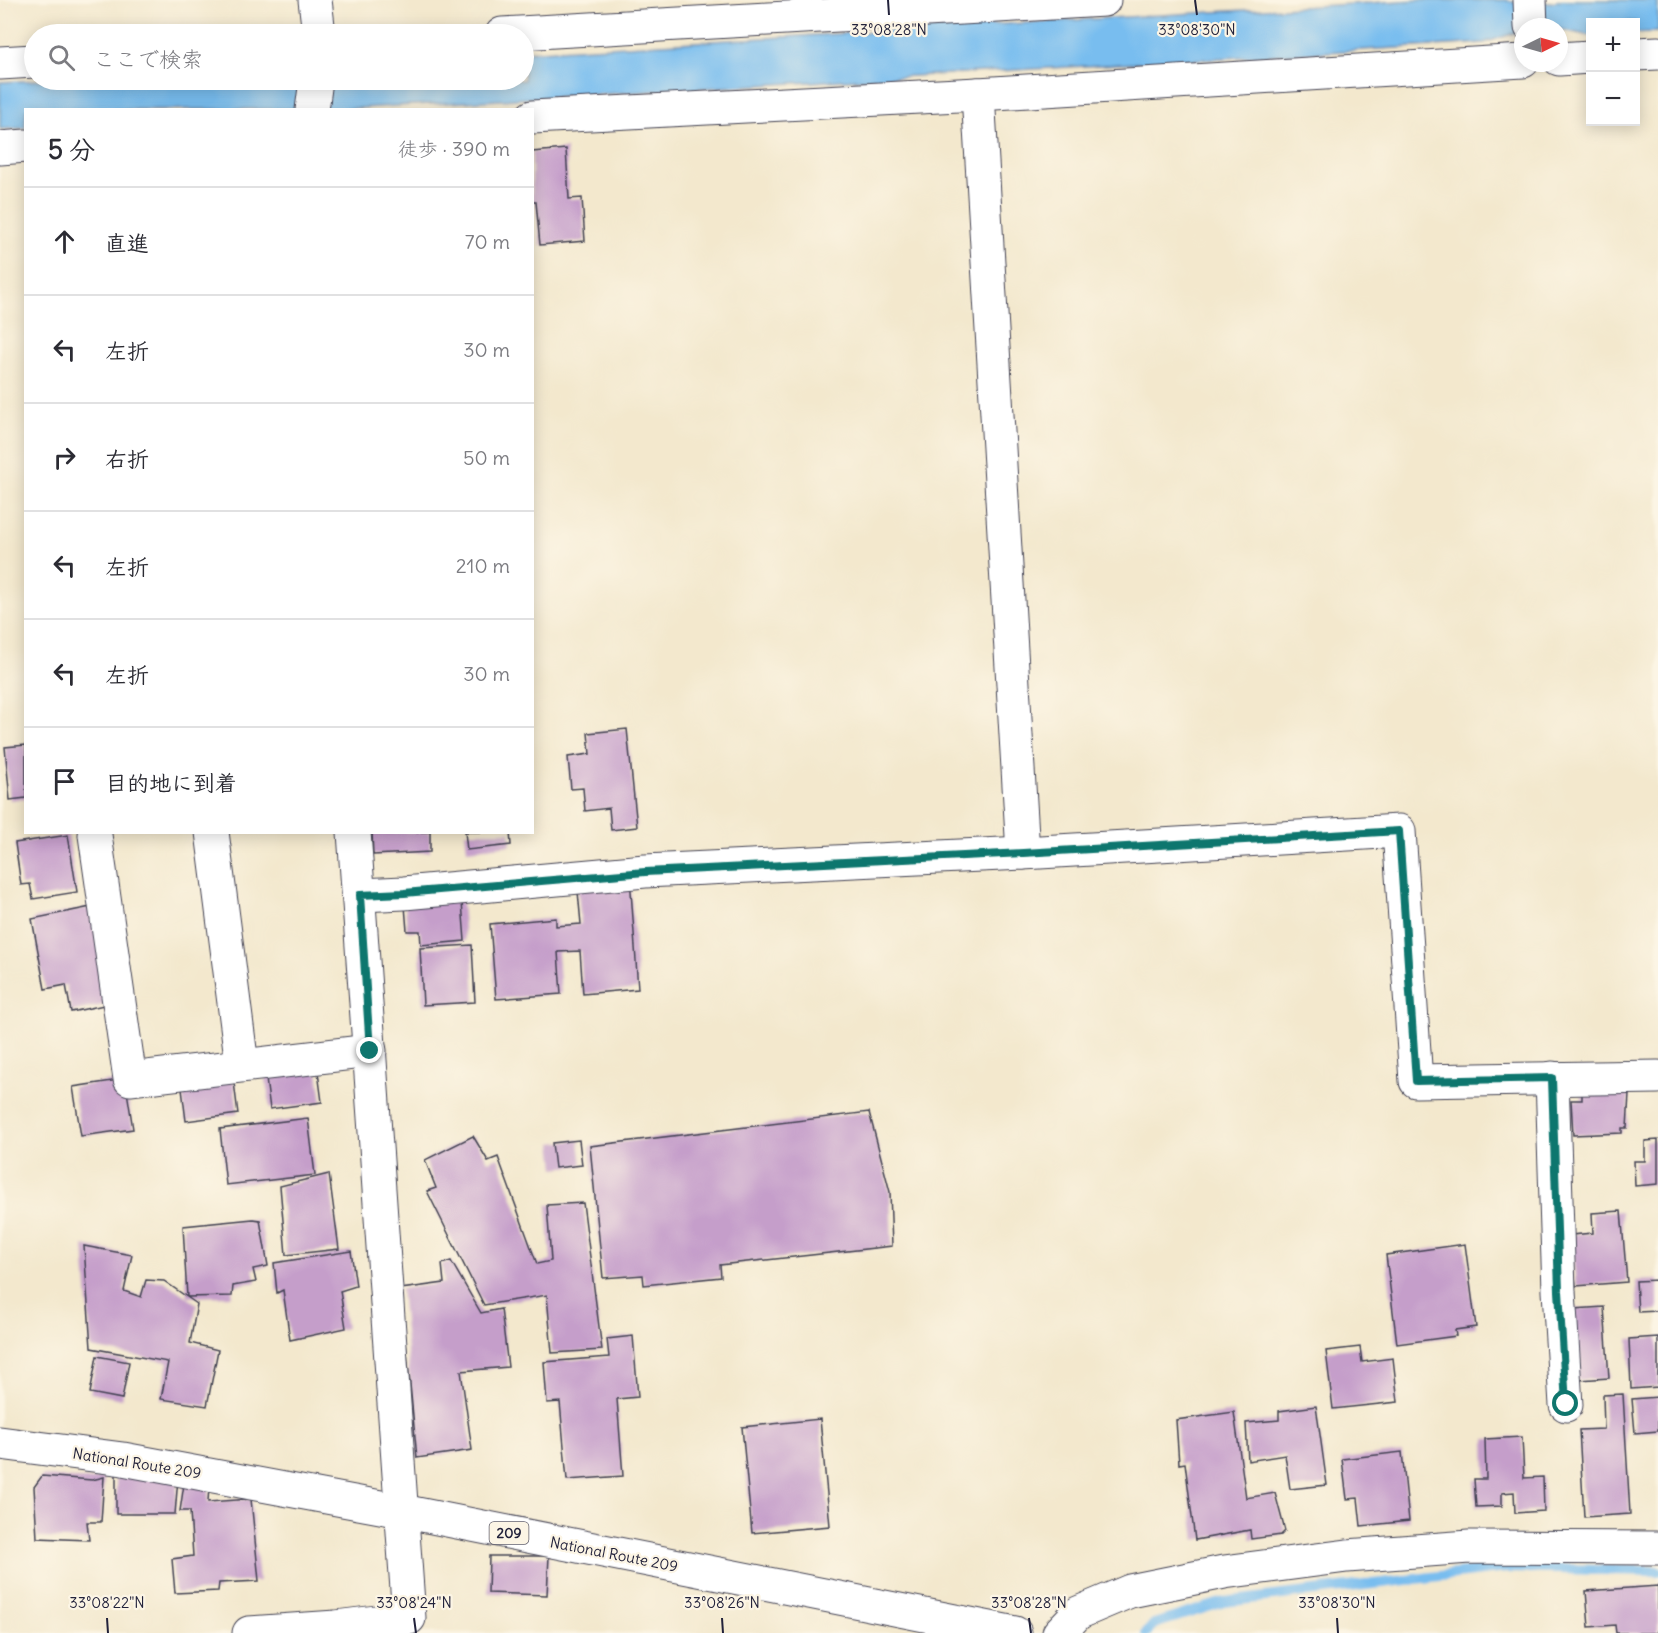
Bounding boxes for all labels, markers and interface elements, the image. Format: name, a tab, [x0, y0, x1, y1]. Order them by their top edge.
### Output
north arrow	[1514, 18, 1568, 72]
map controls	[1586, 18, 1640, 126]
button: +	[1586, 18, 1640, 72]
text: 33°08'28"N	[851, 20, 927, 39]
text: 33°08'30"N	[1158, 20, 1236, 39]
search box	[24, 24, 534, 90]
icon: search	[45, 41, 78, 74]
text: ここで検索	[93, 45, 203, 73]
button: −	[1586, 72, 1640, 126]
text: 5 分	[48, 133, 95, 166]
text: 徒歩 · 390 m	[398, 136, 510, 161]
icon: ahead	[48, 225, 81, 258]
text: 直進	[105, 229, 149, 257]
text: 70 m	[465, 229, 510, 254]
icon: left	[48, 333, 81, 366]
text: 左折	[105, 337, 149, 365]
text: 30 m	[463, 337, 510, 362]
icon: right	[48, 441, 81, 474]
text: 右折	[105, 445, 149, 473]
text: 50 m	[463, 445, 510, 470]
icon: left	[48, 549, 81, 582]
text: 左折	[105, 553, 149, 581]
text: 210 m	[456, 553, 510, 578]
icon: left	[48, 657, 81, 690]
text: 左折	[105, 661, 149, 689]
text: 30 m	[463, 661, 510, 686]
icon: arrive	[48, 765, 81, 798]
text: 目的地に到着	[105, 769, 237, 797]
route end	[356, 1037, 382, 1063]
route start	[1552, 1390, 1578, 1416]
street label: National Route 209	[71, 1443, 203, 1483]
road number: 209	[490, 1522, 528, 1544]
street label: National Route 209	[549, 1532, 679, 1576]
text: 33°08'22"N	[69, 1593, 145, 1612]
text: 33°08'24"N	[376, 1593, 452, 1612]
text: 33°08'26"N	[684, 1593, 760, 1612]
text: 33°08'28"N	[991, 1593, 1067, 1612]
text: 33°08'30"N	[1298, 1593, 1376, 1612]

